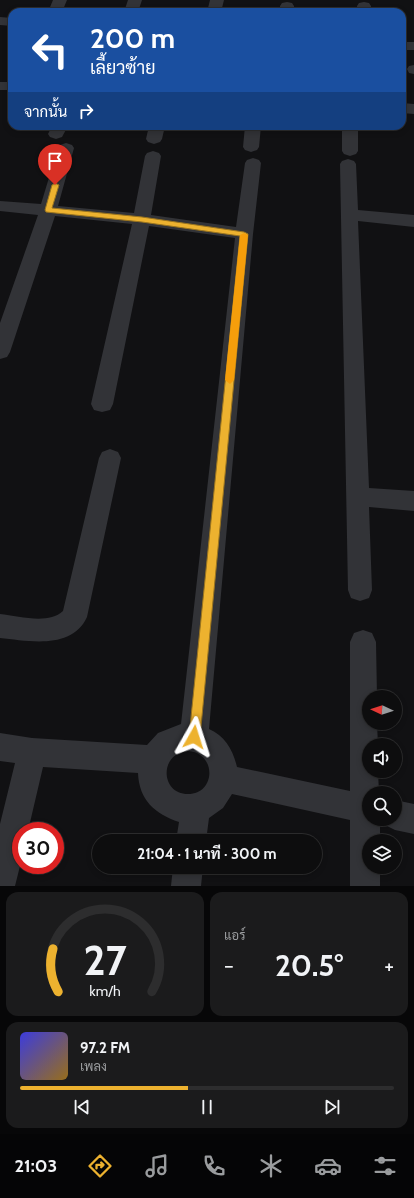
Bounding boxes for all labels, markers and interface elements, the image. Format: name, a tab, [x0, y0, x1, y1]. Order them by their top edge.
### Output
text: 200 m	[90, 21, 175, 55]
icon: left	[24, 24, 76, 76]
text: เลี้ยวซ้าย	[90, 57, 156, 79]
icon: right	[75, 100, 97, 122]
text: จากนั้น	[24, 103, 67, 121]
pin	[38, 144, 72, 185]
icon: arrive	[44, 150, 66, 172]
north arrow	[362, 690, 402, 730]
map controls	[362, 690, 402, 874]
position arrow	[173, 716, 215, 758]
button: sound	[362, 738, 402, 778]
button: search	[362, 786, 402, 826]
speed limit sign: 30	[12, 822, 64, 874]
button: layers	[362, 834, 402, 874]
text: 21:04 · 1 นาที · 300 m	[137, 845, 277, 863]
text: แอร์	[224, 927, 245, 943]
text: 27	[83, 935, 127, 985]
text: 20.5°	[275, 947, 343, 984]
text: −	[224, 952, 234, 979]
text: +	[384, 952, 394, 979]
text: km/h	[89, 982, 121, 1000]
text: 97.2 FM	[80, 1039, 130, 1057]
text: เพลง	[80, 1058, 107, 1074]
icon: previous	[71, 1096, 93, 1118]
icon: pause	[196, 1096, 218, 1118]
icon: next	[321, 1096, 343, 1118]
icon: directions	[86, 1152, 114, 1180]
icon: music	[143, 1152, 171, 1180]
icon: phone	[200, 1152, 228, 1180]
icon: climate	[257, 1152, 285, 1180]
icon: car	[314, 1152, 342, 1180]
icon: filters	[371, 1152, 399, 1180]
text: 21:03	[15, 1155, 57, 1177]

